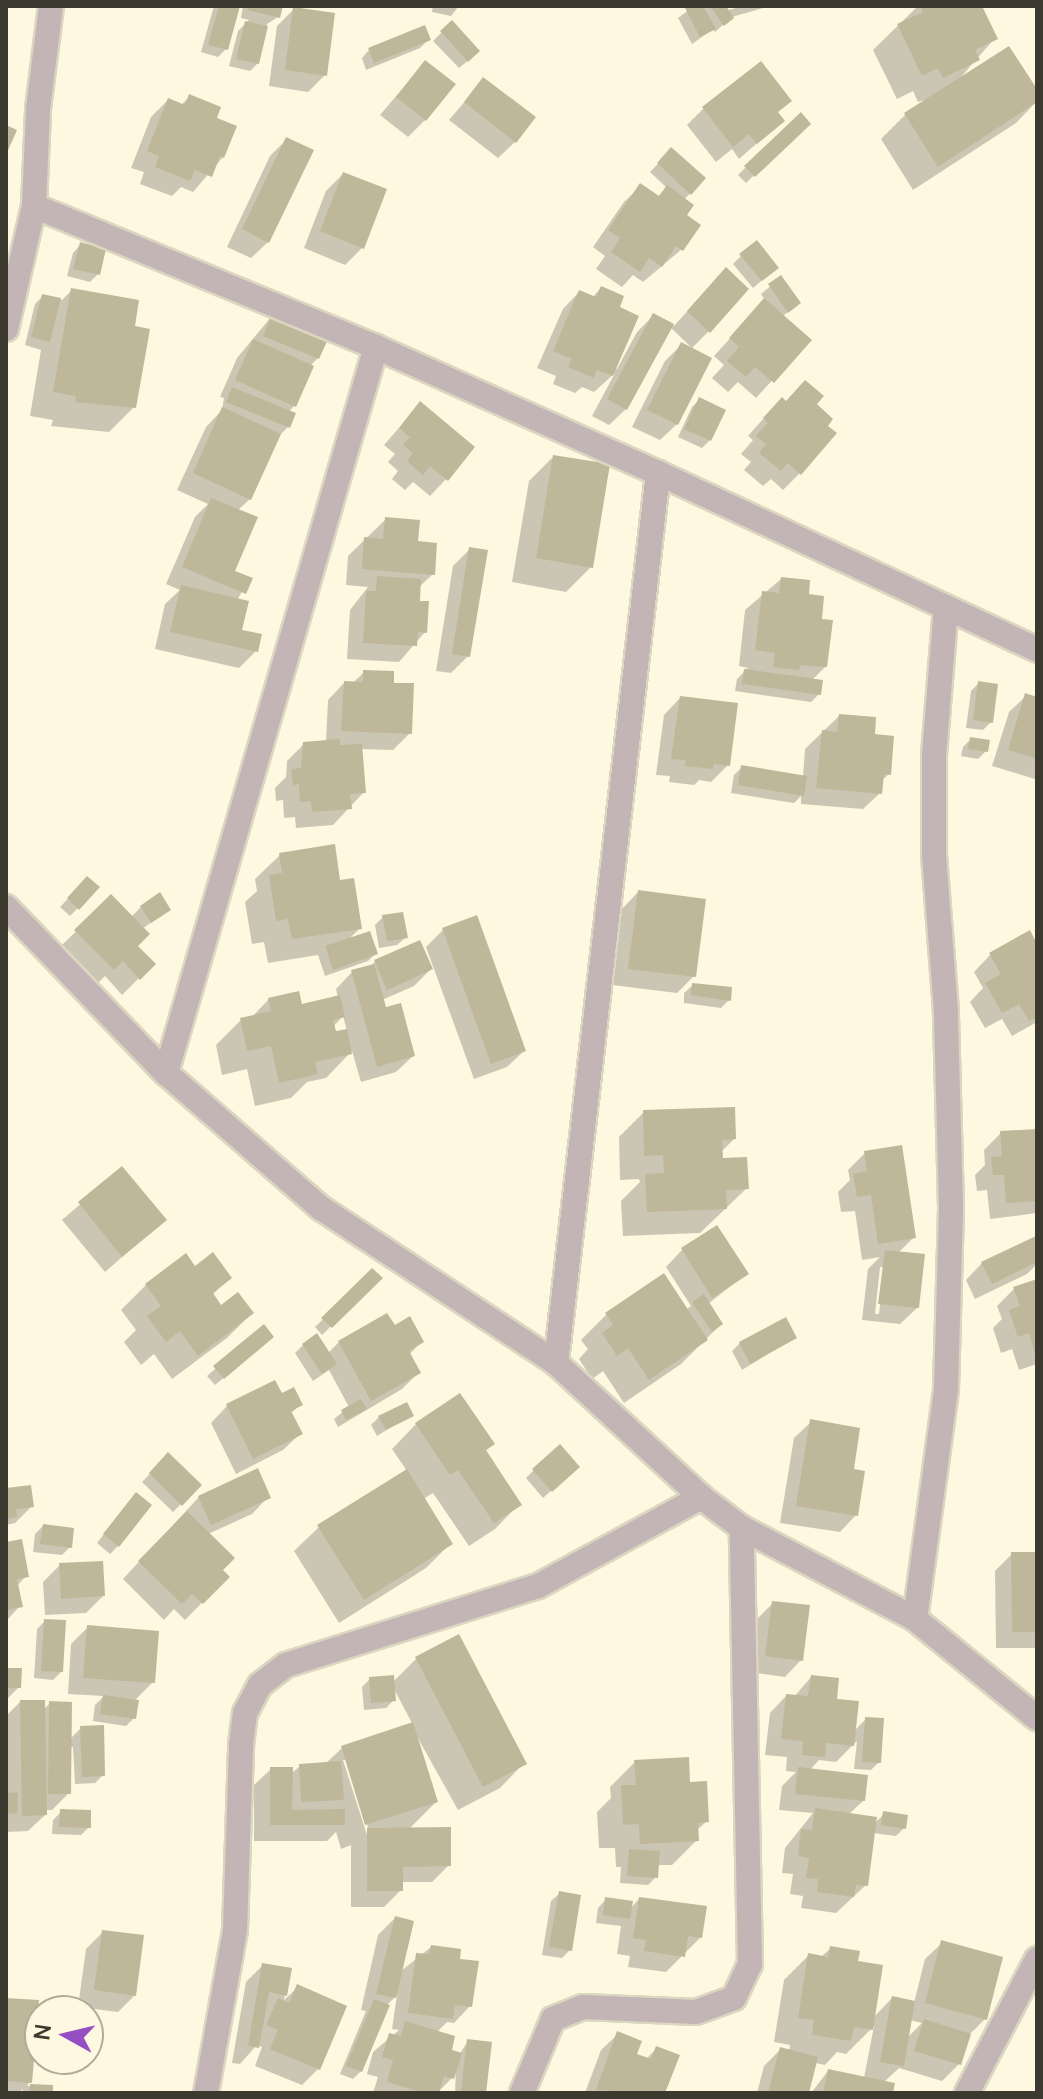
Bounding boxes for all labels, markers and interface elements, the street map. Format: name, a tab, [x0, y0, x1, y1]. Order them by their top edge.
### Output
north arrow	[24, 1995, 104, 2075]
text: N	[26, 2022, 58, 2042]

